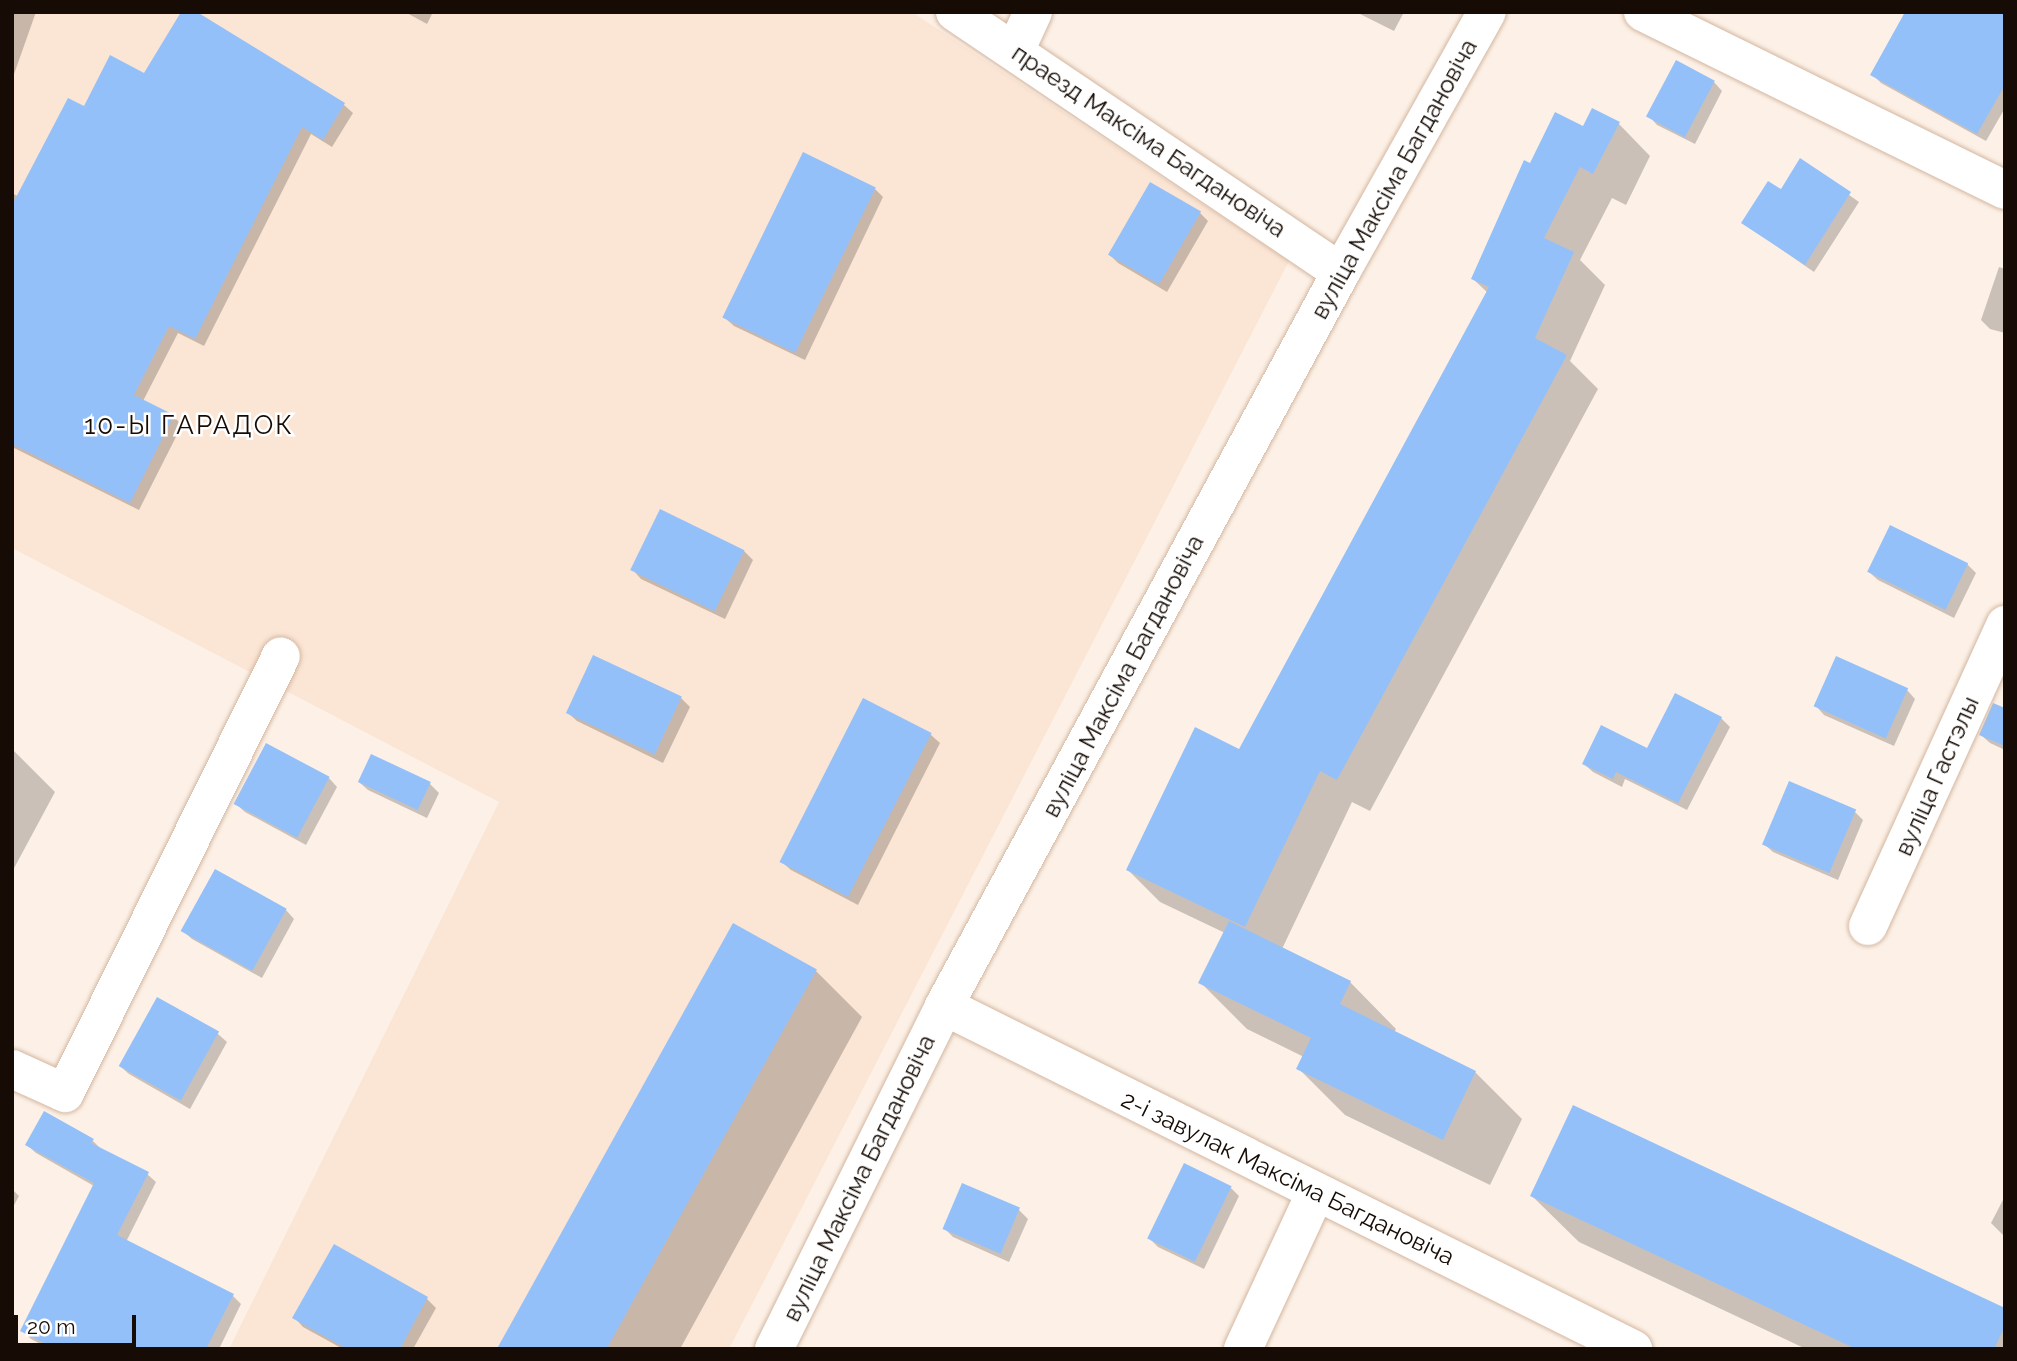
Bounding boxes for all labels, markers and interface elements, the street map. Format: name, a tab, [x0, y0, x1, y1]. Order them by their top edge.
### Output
street label: вуліца Максіма Багдановіча	[1305, 34, 1483, 324]
street label: праезд Максіма Багдановіча	[1007, 38, 1291, 244]
district label: 10-Ы ГАРАДОК	[86, 410, 292, 442]
street label: вуліца Максіма Багдановіча	[1036, 530, 1210, 822]
street label: вуліца Гастэлы	[1889, 692, 1985, 860]
street label: вуліца Максіма Багдановіча	[777, 1030, 941, 1326]
street label: 2-і завулак Максіма Багдановіча	[1117, 1085, 1459, 1271]
scale bar	[18, 1302, 140, 1346]
text: 20 m	[27, 1314, 75, 1339]

